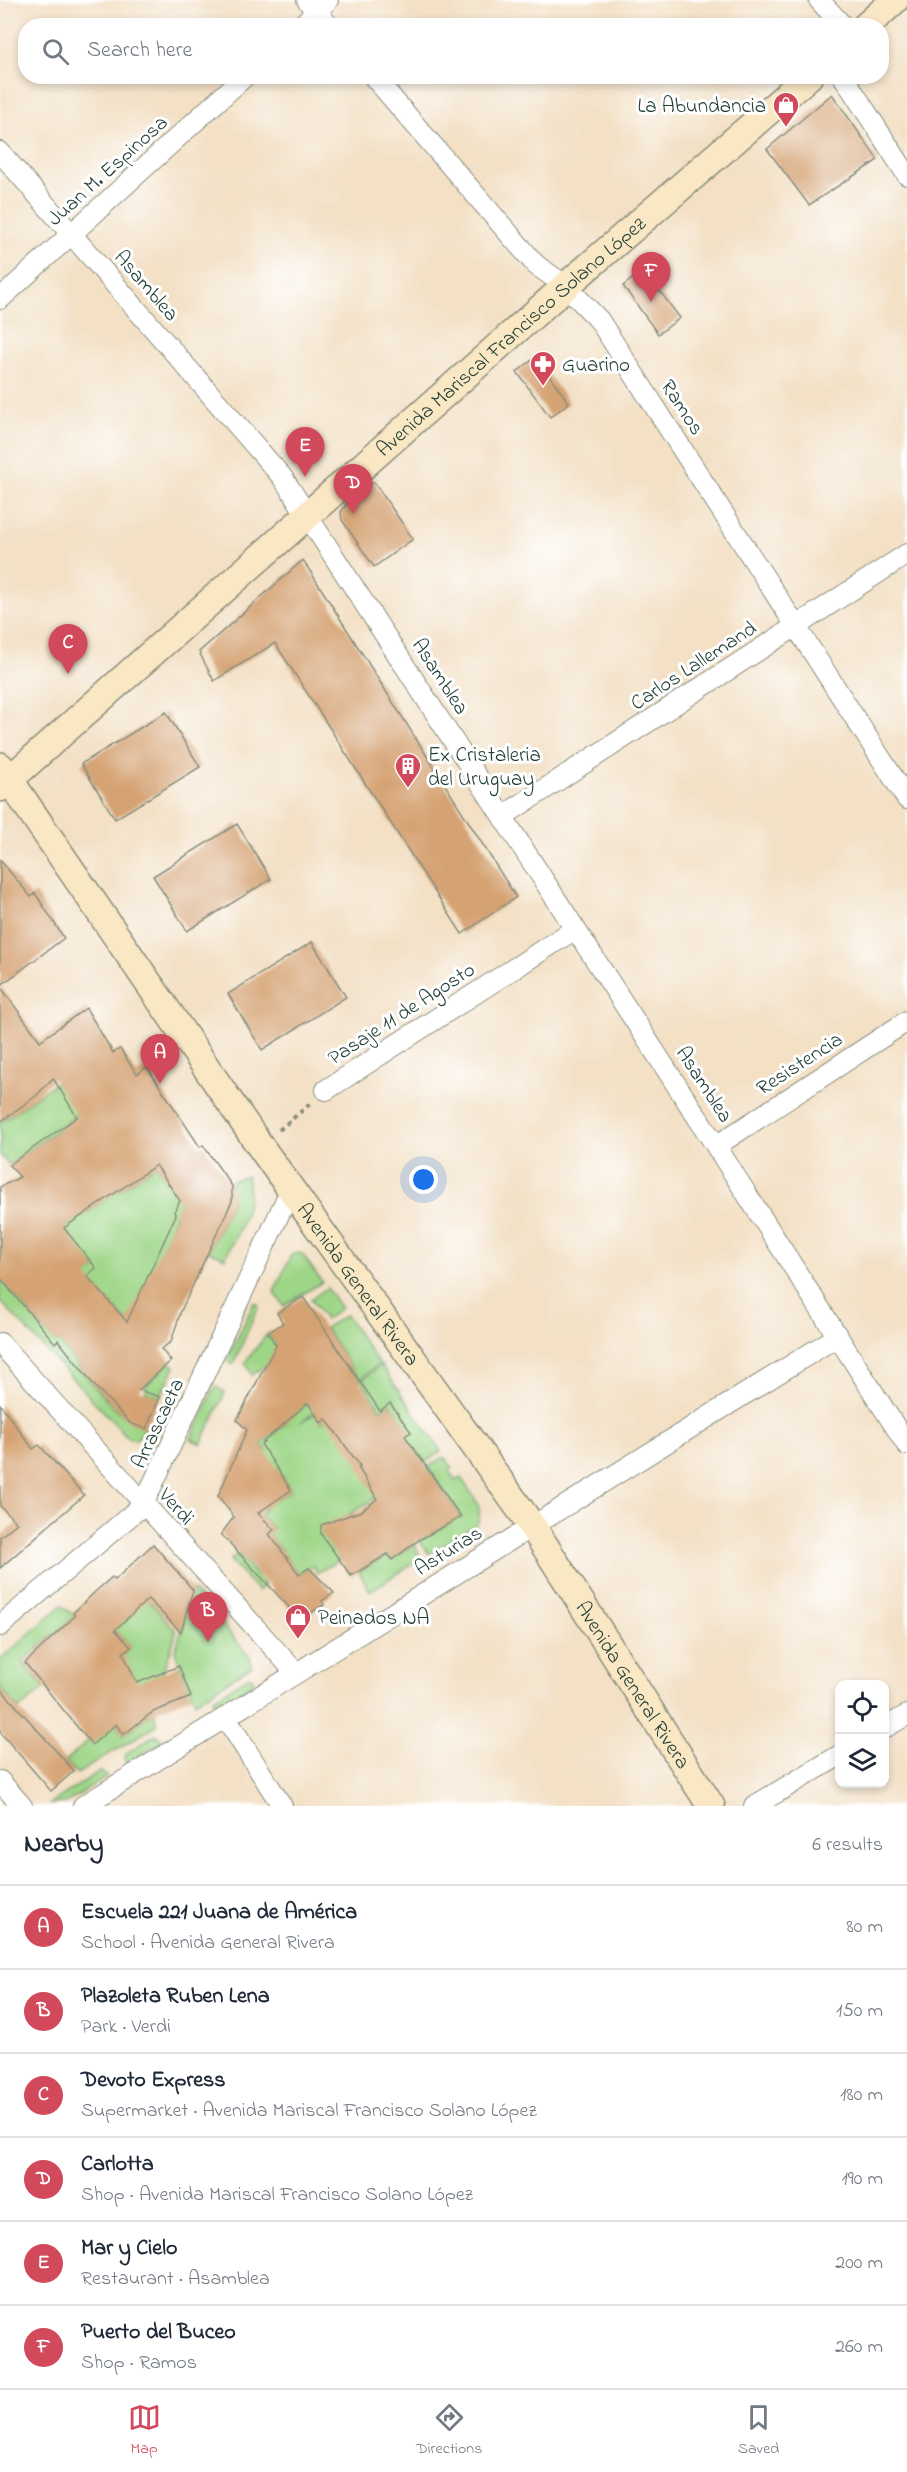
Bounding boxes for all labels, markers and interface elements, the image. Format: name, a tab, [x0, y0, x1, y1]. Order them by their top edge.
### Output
search box	[18, 18, 889, 84]
icon: search	[39, 35, 72, 68]
text: Search here	[87, 35, 192, 67]
shop icon: La Abundancia	[771, 90, 801, 128]
place label: La Abundancia	[637, 92, 766, 122]
street label: Juan M. Espinosa	[41, 109, 175, 234]
street label: Avenida Mariscal Francisco Solano López	[370, 210, 652, 460]
street label: Asamblea	[106, 244, 185, 329]
pin: F	[632, 252, 670, 302]
pharmacy icon: Guarino	[528, 349, 558, 387]
place label: Guarino	[562, 351, 630, 381]
street label: Ramos	[652, 374, 710, 442]
pin: E	[286, 428, 324, 477]
pin: D	[334, 464, 372, 514]
street label: Carlos Lallemand	[625, 614, 763, 719]
pin: C	[48, 624, 88, 674]
street label: Asamblea	[403, 633, 475, 721]
place label: Ex Cristaleria del Uruguay	[428, 741, 541, 797]
building icon: Ex Cristaleria del Uruguay	[393, 751, 423, 789]
street label: Pasaje 11 de Agosto	[323, 956, 483, 1075]
street label: Resistencia	[751, 1026, 849, 1104]
pin: A	[140, 1034, 180, 1084]
street label: Asamblea	[667, 1041, 739, 1129]
your location	[409, 1165, 438, 1194]
street label: Avenida General Rivera	[288, 1197, 426, 1373]
street label: Arrascaeta	[125, 1374, 193, 1474]
street label: Verdi	[150, 1481, 201, 1533]
street label: Asturias	[409, 1519, 489, 1584]
pin: B	[188, 1592, 228, 1642]
street label: Avenida General Rivera	[567, 1596, 697, 1776]
shop icon: Peinados NA	[283, 1602, 313, 1640]
place label: Peinados NA	[318, 1604, 430, 1634]
map controls	[835, 1680, 889, 1788]
button: locate	[835, 1680, 889, 1734]
button: layers	[835, 1734, 889, 1788]
text: Nearby	[24, 1826, 103, 1864]
text: 6 results	[812, 1831, 883, 1860]
text: Escuela 221 Juana de América	[81, 1897, 357, 1929]
text: A	[37, 1913, 50, 1942]
text: 80 m	[846, 1913, 883, 1942]
text: School · Avenida General Rivera	[81, 1929, 335, 1958]
text: Plazoleta Ruben Lena	[81, 1981, 270, 2013]
text: B	[37, 1997, 50, 2026]
text: 150 m	[836, 1997, 883, 2026]
text: Park · Verdi	[81, 2013, 171, 2042]
text: Devoto Express	[81, 2065, 226, 2097]
text: C	[38, 2081, 49, 2110]
text: 180 m	[840, 2081, 883, 2110]
text: Supermarket · Avenida Mariscal Francisco Solano López	[81, 2097, 537, 2126]
text: Carlotta	[81, 2149, 154, 2181]
text: D	[36, 2165, 51, 2194]
text: 190 m	[841, 2165, 883, 2194]
text: Shop · Avenida Mariscal Francisco Solano López	[81, 2181, 473, 2210]
text: Mar y Cielo	[81, 2233, 177, 2265]
text: E	[37, 2249, 50, 2278]
text: 200 m	[835, 2249, 883, 2278]
text: Restaurant · Asamblea	[81, 2265, 270, 2294]
text: Puerto del Buceo	[81, 2317, 236, 2349]
text: F	[37, 2333, 50, 2362]
text: 260 m	[835, 2333, 883, 2362]
text: Shop · Ramos	[81, 2349, 197, 2378]
tab: Map	[128, 2401, 161, 2461]
tab: Directions	[416, 2401, 482, 2461]
tab: Saved	[738, 2401, 779, 2461]

